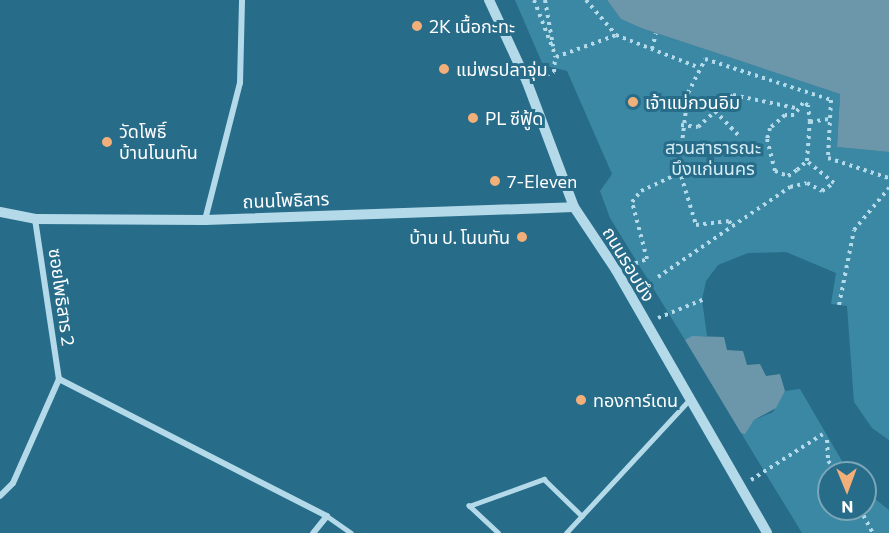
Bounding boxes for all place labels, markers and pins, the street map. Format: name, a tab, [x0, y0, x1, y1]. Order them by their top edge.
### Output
place label: 2K เนื้อกะทะ	[429, 15, 515, 37]
marker: 2K เนื้อกะทะ	[410, 19, 424, 33]
place label: แม่พรปลาจุ่ม	[456, 58, 548, 80]
marker: แม่พรปลาจุ่ม	[437, 62, 451, 76]
place label: เจ้าแม่กวนอิม	[645, 91, 740, 113]
marker: เจ้าแม่กวนอิม	[626, 95, 640, 109]
place label: PL ซีฟู้ด	[485, 107, 543, 129]
marker: PL ซีฟู้ด	[466, 111, 480, 125]
place label: วัดโพธิ์ บ้านโนนทัน	[119, 121, 198, 164]
marker: วัดโพธิ์ บ้านโนนทัน	[100, 135, 114, 149]
place label: 7-Eleven	[507, 170, 577, 192]
marker: 7-Eleven	[488, 174, 502, 188]
place label: บ้าน ป. โนนทัน	[409, 226, 510, 248]
marker: บ้าน ป. โนนทัน	[515, 230, 529, 244]
place label: ทองการ์เดน	[593, 389, 678, 411]
marker: ทองการ์เดน	[574, 393, 588, 407]

